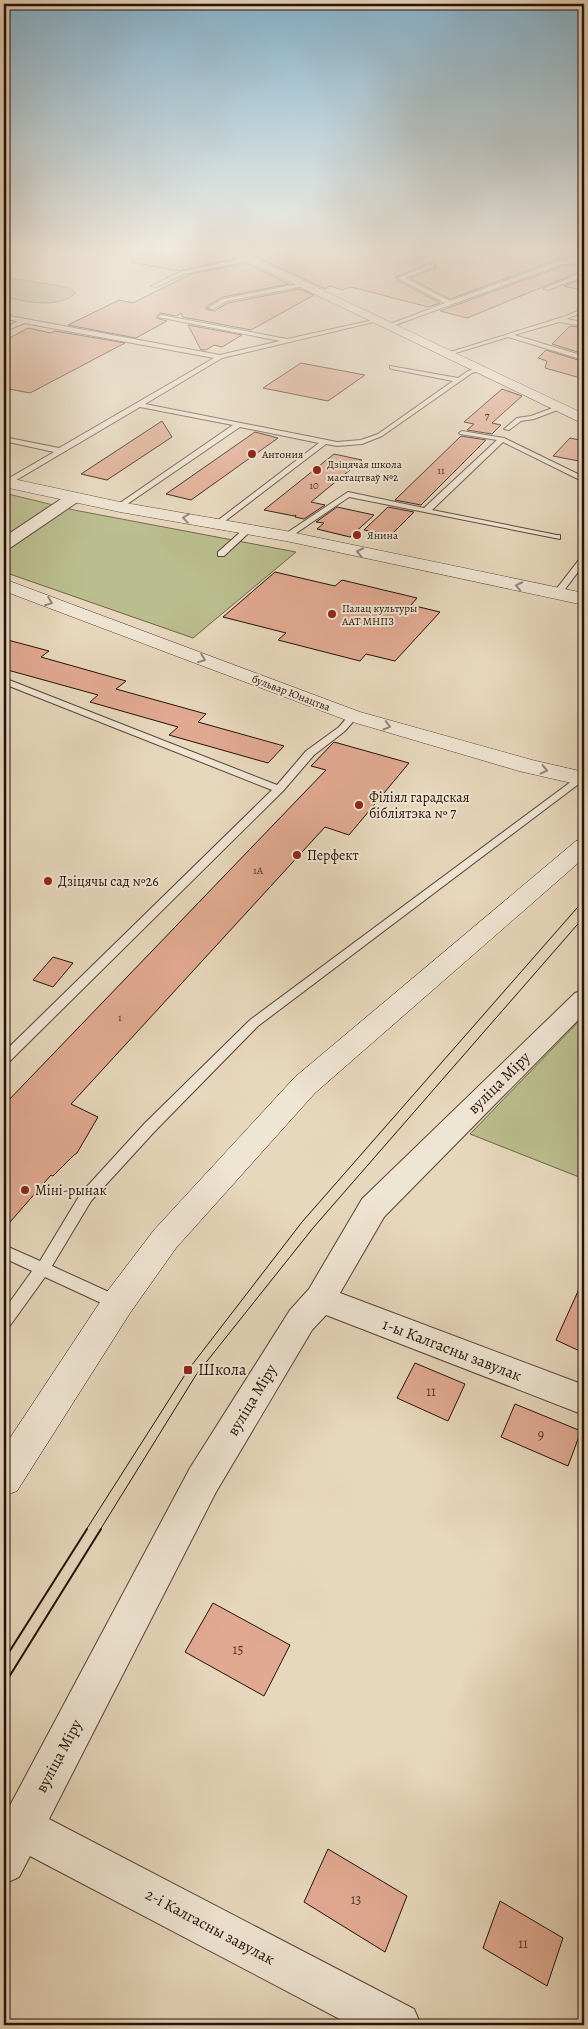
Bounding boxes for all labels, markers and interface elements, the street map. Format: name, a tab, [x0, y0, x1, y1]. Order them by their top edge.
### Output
house number: 7	[485, 408, 490, 423]
place label: Антония	[261, 447, 303, 462]
marker: Антония	[246, 448, 258, 460]
place label: Дзіцячая школа мастацтваў №2	[327, 457, 403, 485]
house number: 11	[437, 463, 445, 478]
marker: Дзіцячая школа мастацтваў №2	[311, 464, 323, 476]
house number: 10	[309, 478, 319, 493]
one-way arrow	[182, 513, 190, 524]
place label: Янина	[367, 528, 399, 543]
marker: Янина	[351, 529, 363, 541]
one-way arrow	[356, 547, 365, 557]
one-way arrow	[515, 581, 524, 591]
one-way arrow	[45, 596, 53, 606]
place label: Палац культуры ААТ МНПЗ	[341, 601, 417, 629]
marker: Палац культуры ААТ МНПЗ	[326, 608, 338, 620]
one-way arrow	[197, 653, 205, 663]
street label: бульвар Юнацтва	[250, 671, 333, 715]
one-way arrow	[383, 720, 391, 730]
one-way arrow	[539, 764, 548, 775]
place label: Філіял гарадская бібліятэка № 7	[369, 788, 470, 823]
marker: Філіял гарадская бібліятэка № 7	[353, 799, 365, 811]
place label: Перфект	[307, 846, 359, 865]
marker: Перфект	[291, 849, 303, 861]
house number: 1А	[253, 863, 264, 878]
place label: Дзіцячы сад №26	[58, 872, 159, 891]
marker: Дзіцячы сад №26	[42, 875, 54, 887]
house number: 1	[118, 1010, 122, 1025]
street label: вуліца Міру	[463, 1046, 536, 1119]
place label: Міні-рынак	[35, 1181, 107, 1200]
marker: Міні-рынак	[19, 1184, 31, 1196]
street label: 1-ы Калгасны завулак	[379, 1313, 525, 1387]
place label: Школа	[198, 1359, 247, 1381]
street label: вуліца Міру	[222, 1359, 282, 1440]
marker: Школа	[182, 1364, 194, 1376]
house number: 11	[426, 1382, 436, 1401]
house number: 9	[538, 1425, 544, 1444]
house number: 15	[233, 1640, 243, 1659]
street label: вуліца Міру	[30, 1715, 88, 1797]
street label: 2-і Калгасны завулак	[141, 1884, 279, 1970]
house number: 13	[351, 1890, 361, 1909]
house number: 11	[518, 1934, 528, 1953]

